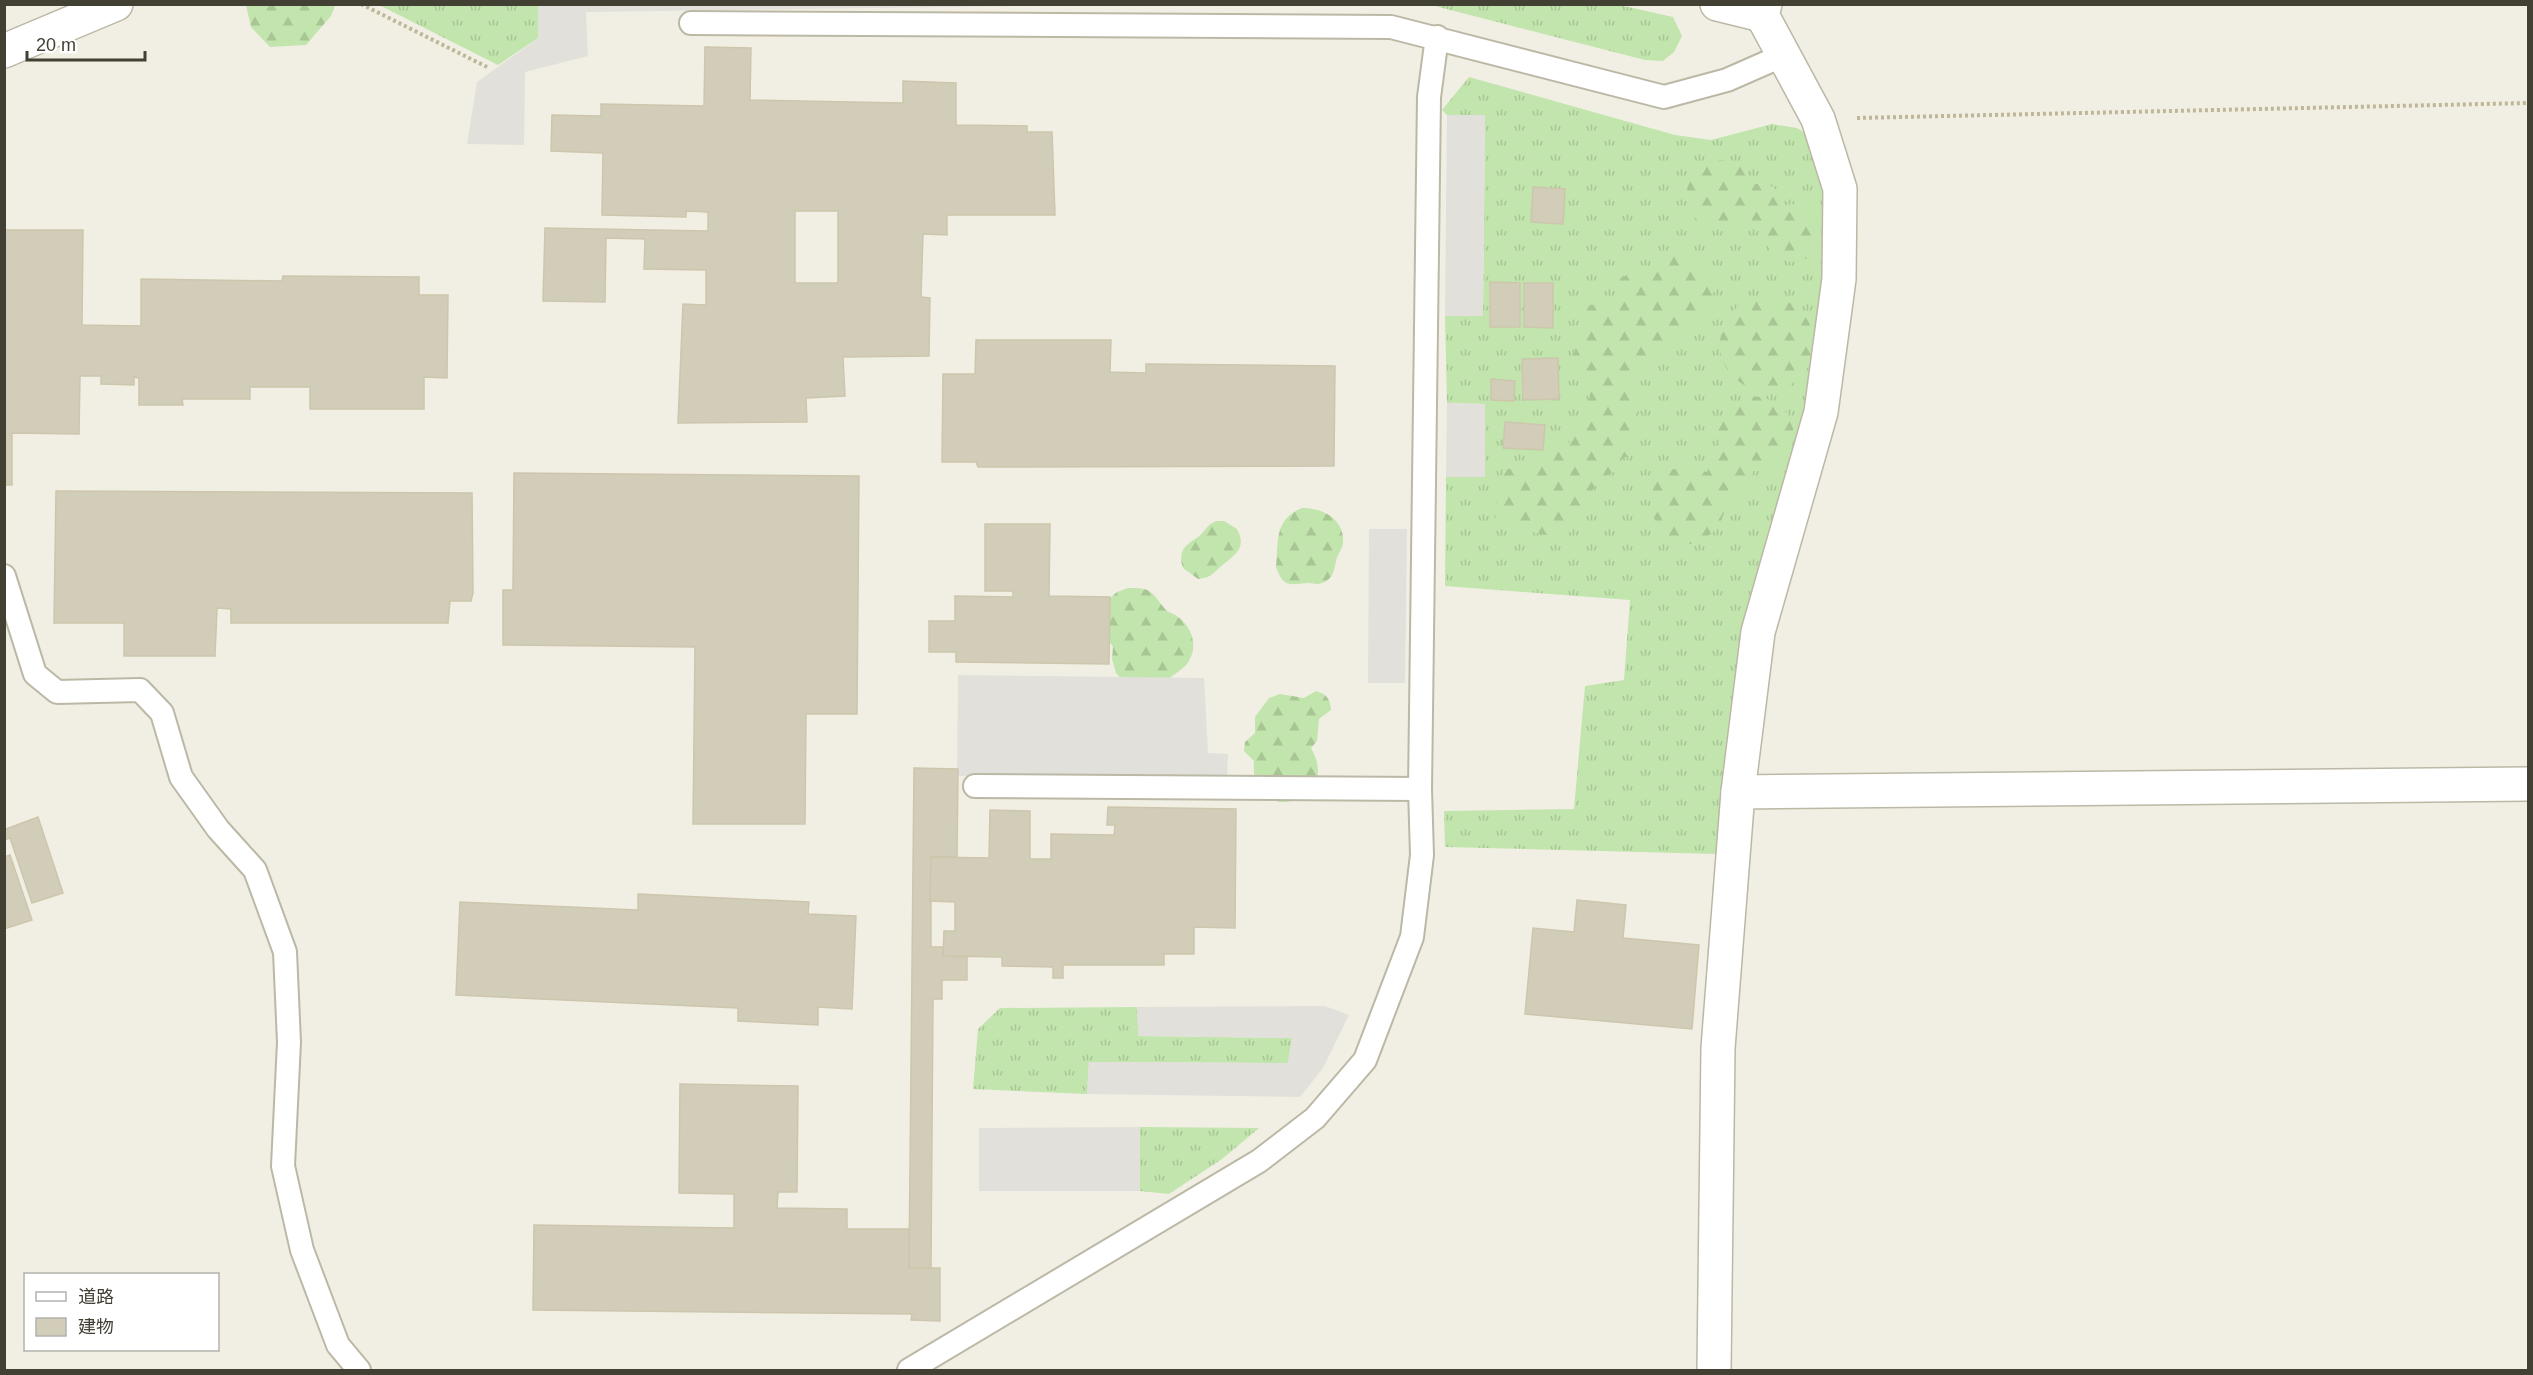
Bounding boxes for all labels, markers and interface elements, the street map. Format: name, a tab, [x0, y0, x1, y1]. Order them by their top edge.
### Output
scale bar	[27, 24, 146, 62]
text: 20 m	[36, 35, 76, 55]
legend	[24, 1273, 219, 1351]
text: 道路	[78, 1287, 114, 1307]
text: 建物	[78, 1317, 114, 1337]

